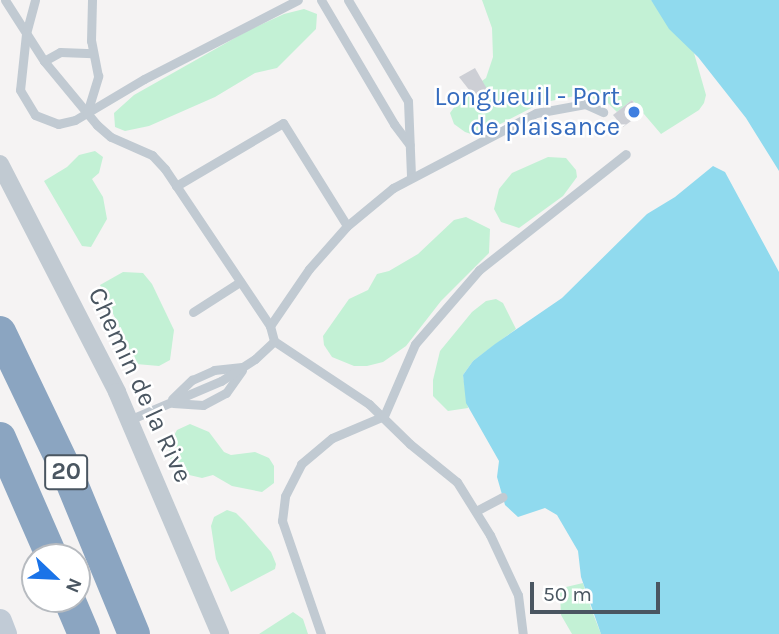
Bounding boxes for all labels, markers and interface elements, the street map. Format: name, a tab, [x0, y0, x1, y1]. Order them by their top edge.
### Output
place label: Longueuil - Port de plaisance	[434, 81, 620, 142]
marker: Longueuil - Port de plaisance	[626, 104, 642, 120]
street label: Chemin de la Rive	[81, 282, 199, 488]
road number: 20	[43, 452, 89, 492]
north arrow	[21, 543, 91, 613]
scale bar	[534, 568, 664, 612]
text: N	[61, 575, 86, 596]
text: 50 m	[543, 582, 592, 606]

